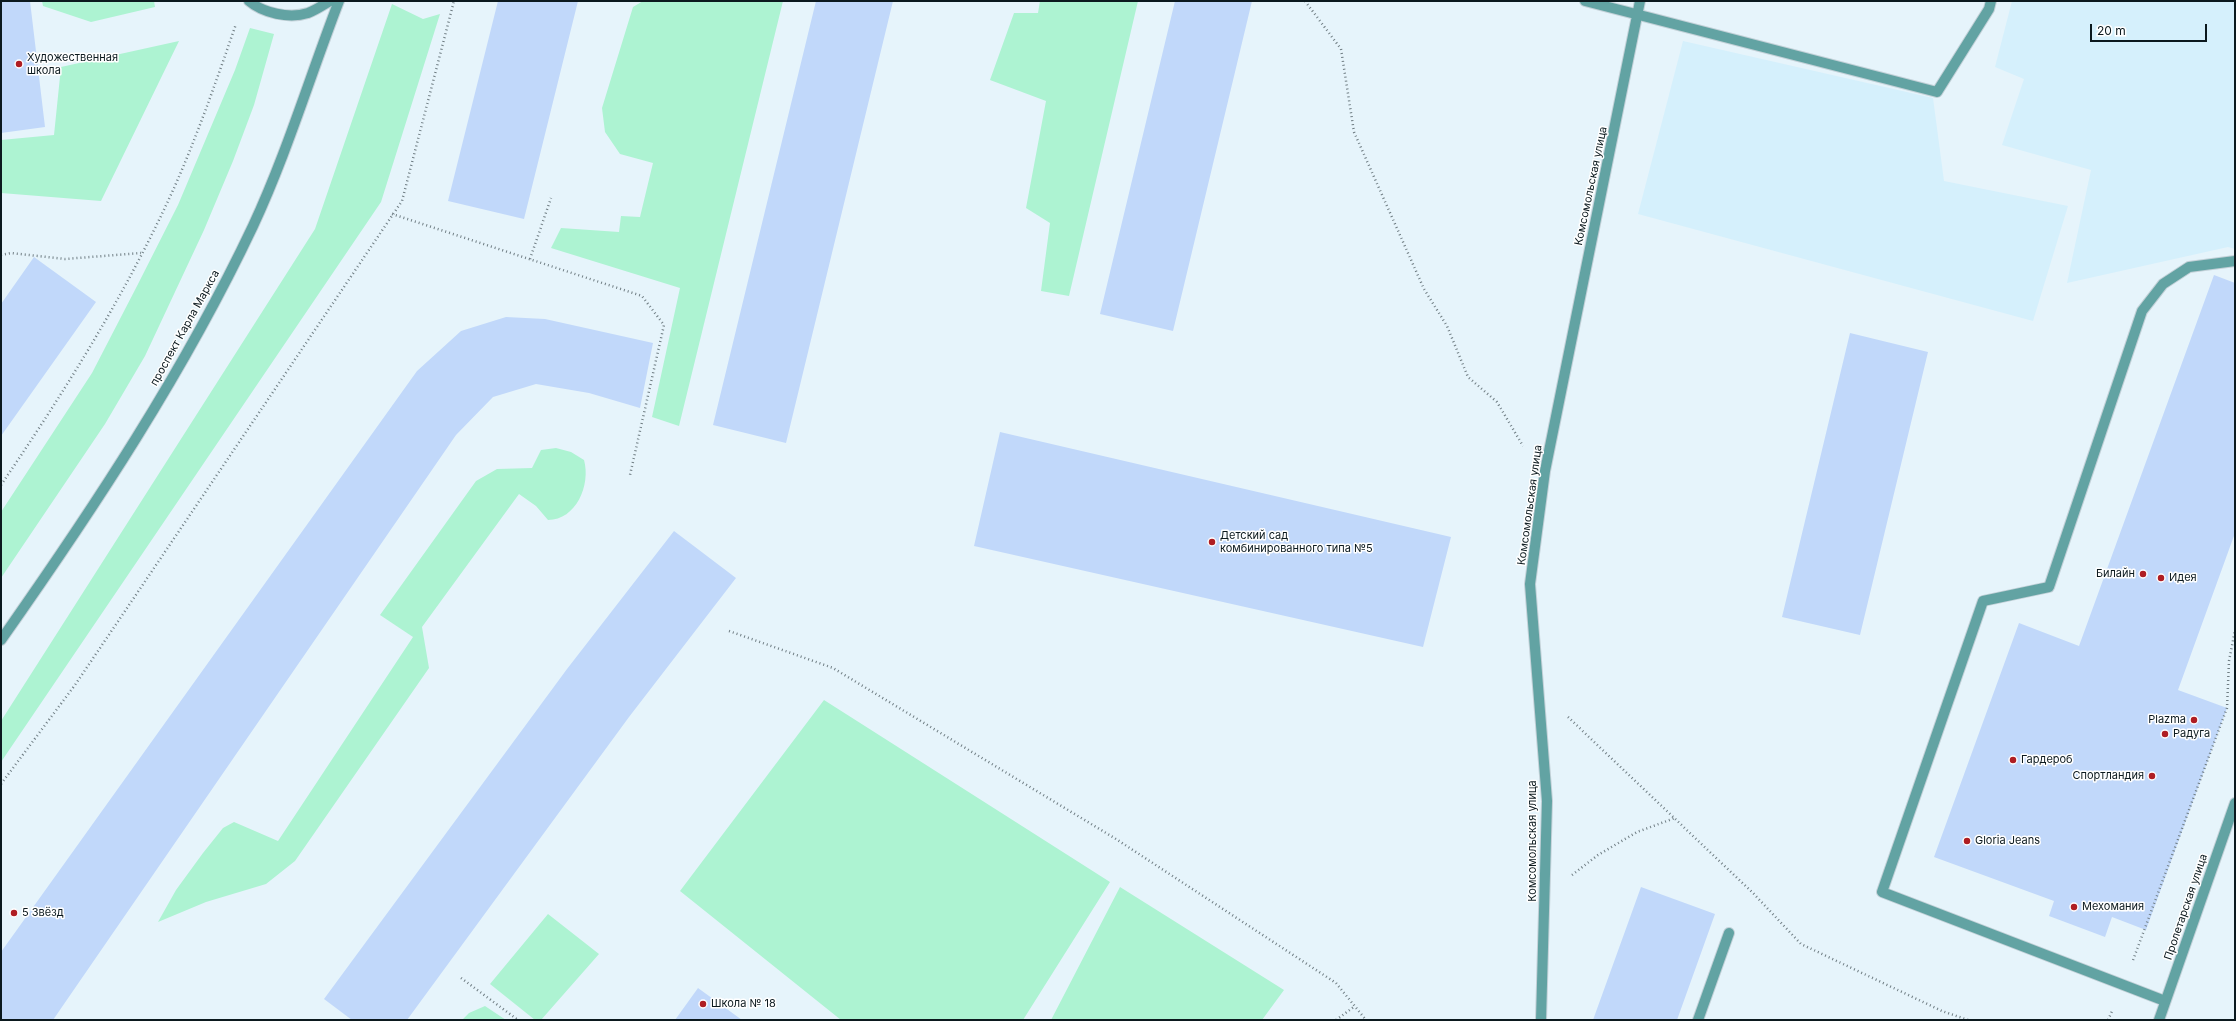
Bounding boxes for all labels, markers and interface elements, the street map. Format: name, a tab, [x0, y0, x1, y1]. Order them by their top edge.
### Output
scale bar	[2092, 16, 2209, 42]
text: 20 m	[2097, 23, 2126, 38]
place label: Художественная школа	[27, 51, 118, 77]
marker: Художественная школа	[14, 59, 24, 69]
street label: Комсомольская улица	[1572, 125, 1610, 247]
street label: проспект Карла Маркса	[148, 268, 222, 388]
street label: Комсомольская улица	[1515, 444, 1545, 566]
place label: Детский сад комбинированного типа №5	[1220, 529, 1373, 555]
marker: Детский сад комбинированного типа №5	[1207, 537, 1217, 547]
place label: Билайн	[2096, 567, 2135, 581]
marker: Билайн	[2138, 569, 2148, 579]
place label: Идея	[2169, 571, 2197, 585]
marker: Идея	[2156, 573, 2166, 583]
place label: Plazma	[2148, 713, 2186, 727]
marker: Plazma	[2189, 715, 2199, 725]
place label: Радуга	[2173, 727, 2210, 741]
marker: Радуга	[2160, 729, 2170, 739]
place label: Гардероб	[2021, 753, 2073, 767]
marker: Гардероб	[2008, 755, 2018, 765]
place label: Спортландия	[2073, 769, 2144, 783]
marker: Спортландия	[2147, 771, 2157, 781]
street label: Комсомольская улица	[1526, 780, 1540, 902]
place label: Gloria Jeans	[1975, 834, 2040, 848]
marker: Gloria Jeans	[1962, 836, 1972, 846]
street label: Пролетарская улица	[2162, 852, 2210, 962]
place label: Мехомания	[2082, 900, 2144, 914]
marker: Мехомания	[2069, 902, 2079, 912]
place label: 5 Звёзд	[22, 906, 64, 920]
marker: 5 Звёзд	[9, 908, 19, 918]
place label: Школа № 18	[711, 997, 776, 1011]
marker: Школа № 18	[698, 999, 708, 1009]

